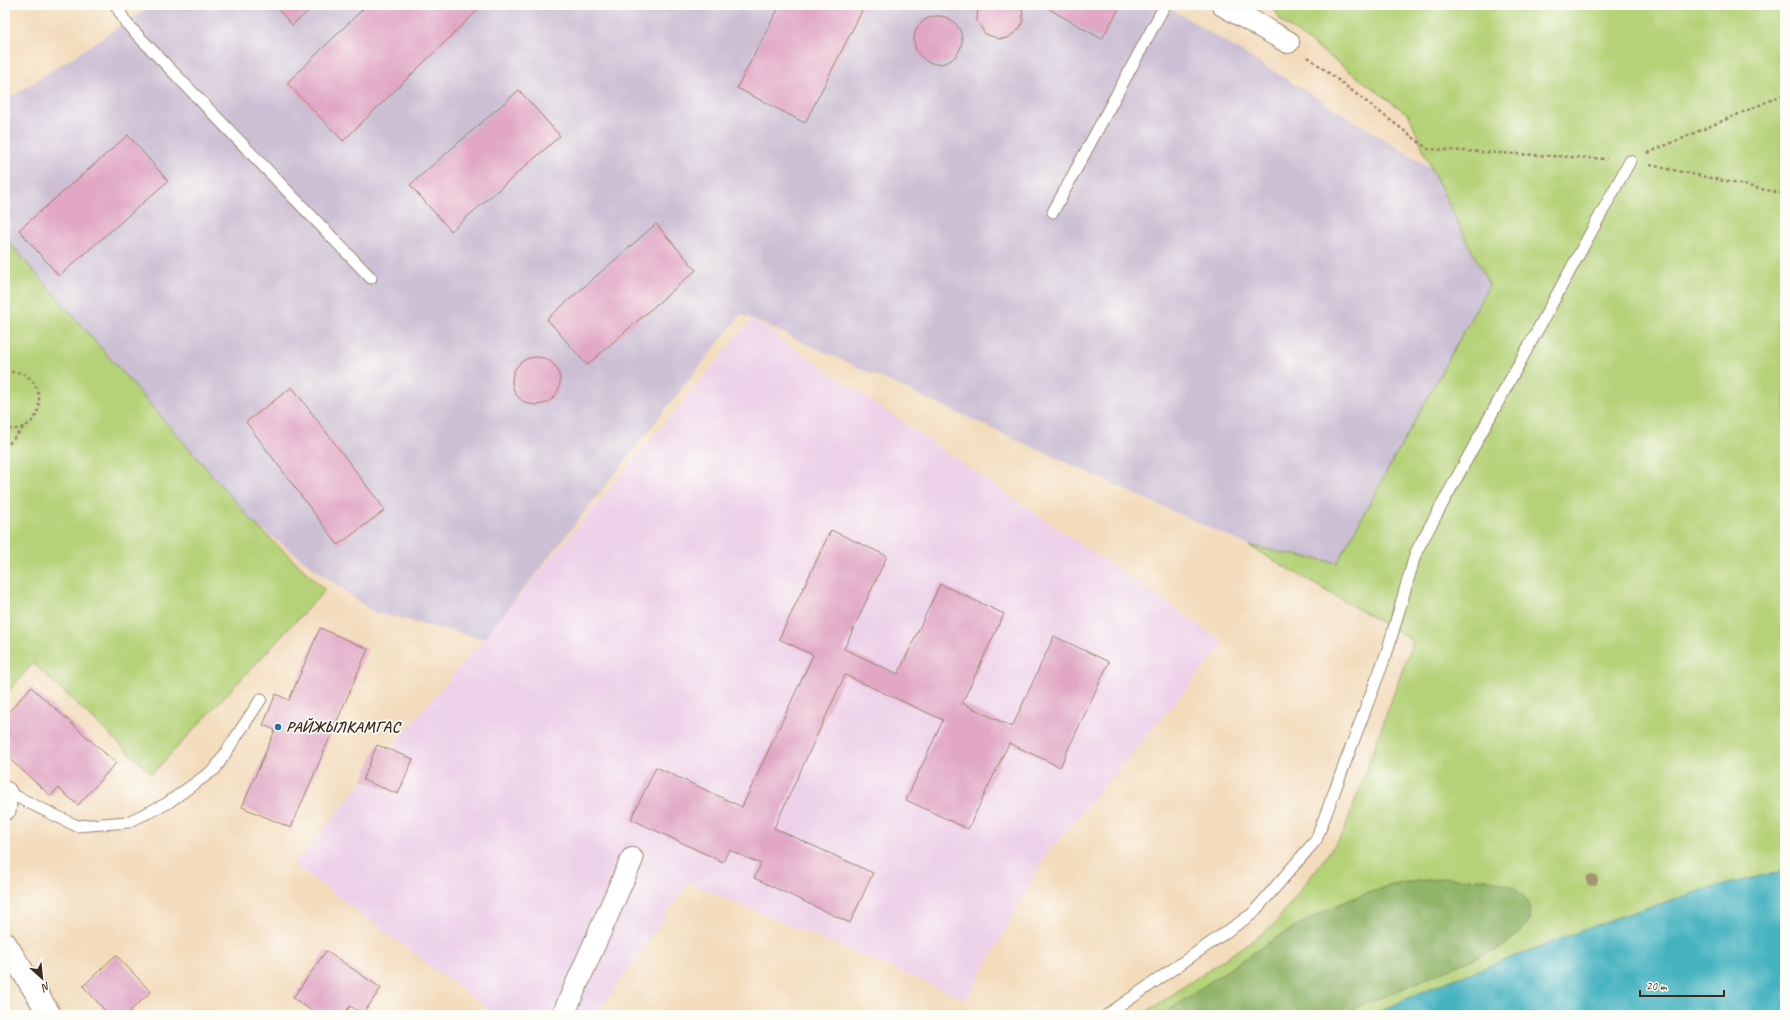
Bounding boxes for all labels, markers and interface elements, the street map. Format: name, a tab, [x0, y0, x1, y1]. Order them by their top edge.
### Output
place label: РАЙЖЫЛКАМГАС	[286, 717, 402, 737]
marker: РАЙЖЫЛКАМГАС	[273, 722, 283, 732]
north arrow	[22, 958, 62, 998]
scale bar	[1640, 972, 1724, 998]
text: 20 m	[1646, 978, 1668, 994]
text: N	[38, 979, 53, 996]

